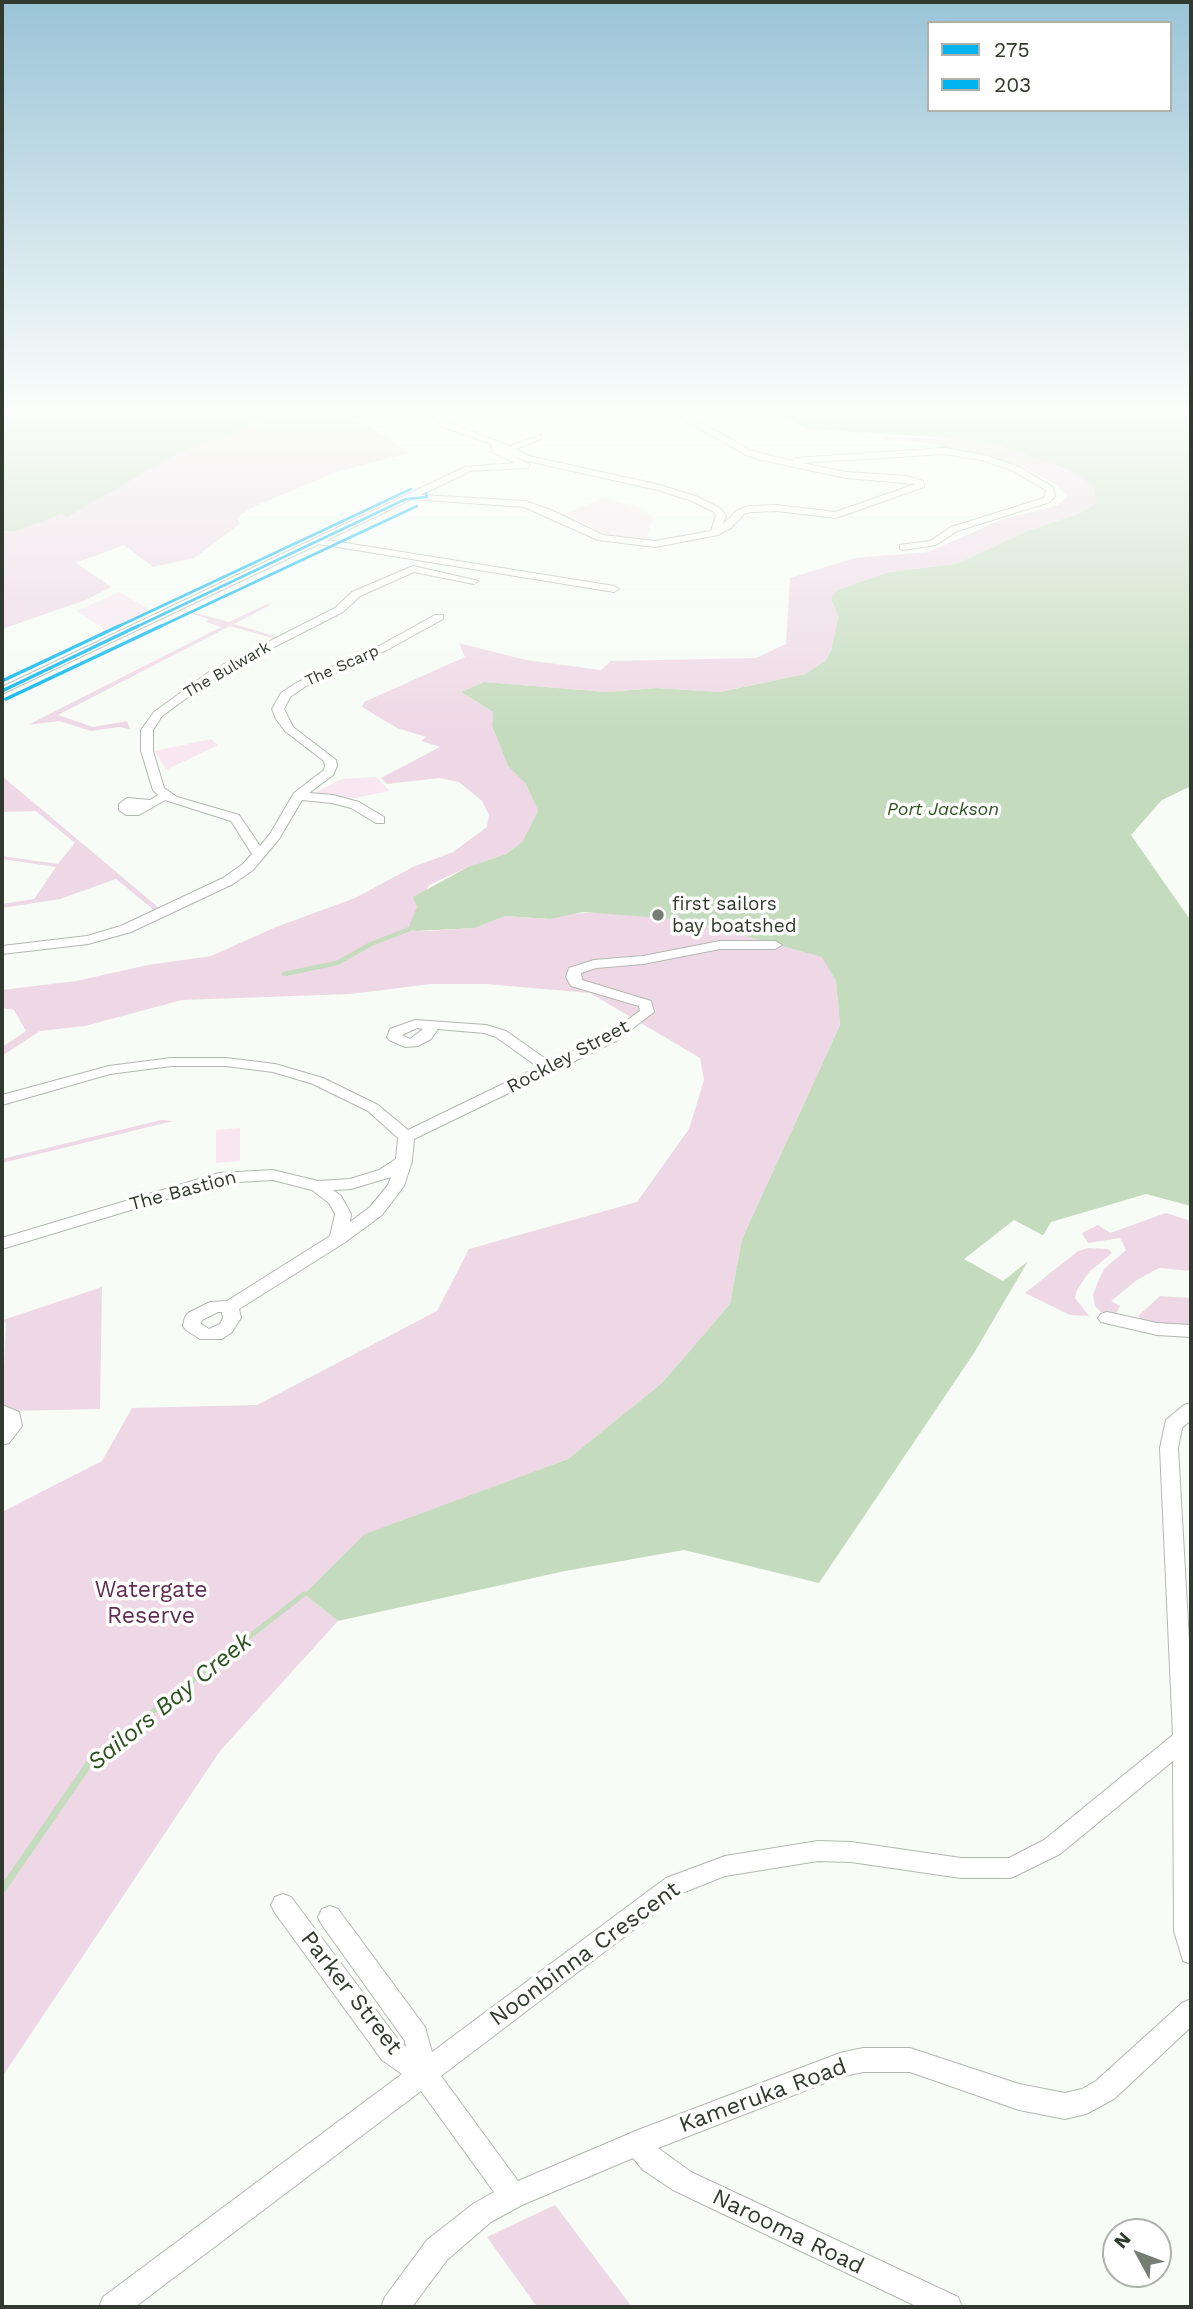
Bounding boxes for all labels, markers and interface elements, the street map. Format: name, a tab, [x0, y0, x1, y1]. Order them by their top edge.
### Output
legend	[927, 21, 1172, 112]
text: 275	[994, 37, 1030, 62]
text: 203	[994, 72, 1031, 97]
street label: The Bulwark	[180, 638, 274, 702]
street label: The Scarp	[302, 641, 382, 691]
water label: Port Jackson	[887, 799, 999, 821]
place label: first sailors bay boatshed	[672, 893, 797, 937]
marker: first sailors bay boatshed	[650, 907, 666, 923]
street label: Rockley Street	[503, 1015, 633, 1099]
street label: The Bastion	[127, 1166, 239, 1216]
park label: Watergate Reserve	[94, 1576, 208, 1630]
water label: Sailors Bay Creek	[82, 1627, 258, 1777]
street label: Noonbinna Crescent	[484, 1876, 686, 2032]
street label: Parker Street	[294, 1926, 408, 2060]
street label: Kameruka Road	[675, 2053, 851, 2139]
street label: Narooma Road	[708, 2183, 868, 2281]
north arrow	[1102, 2218, 1172, 2288]
text: N	[1109, 2227, 1136, 2253]

